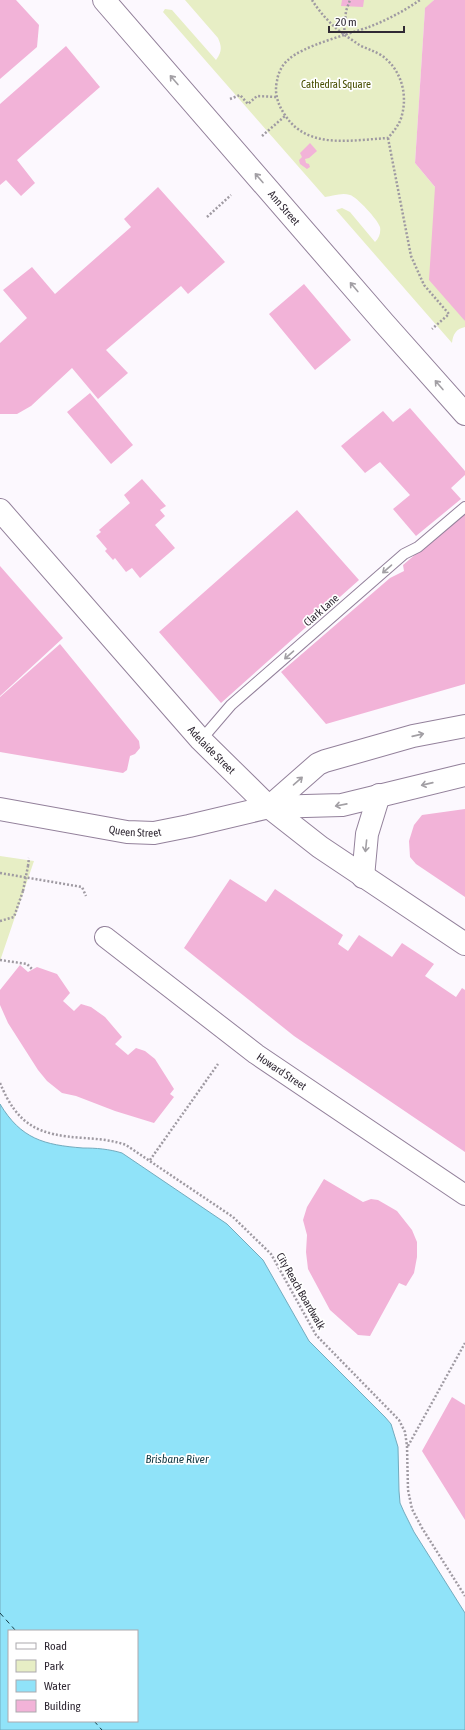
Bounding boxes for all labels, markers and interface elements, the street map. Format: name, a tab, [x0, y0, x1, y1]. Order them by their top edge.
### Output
scale bar	[329, 8, 404, 34]
text: 20 m	[335, 15, 357, 29]
one-way arrow	[169, 75, 178, 85]
park label: Cathedral Square	[301, 78, 371, 90]
one-way arrow	[255, 173, 264, 183]
street label: Ann Street	[266, 188, 302, 228]
one-way arrow	[349, 281, 358, 292]
one-way arrow	[435, 379, 444, 390]
one-way arrow	[381, 565, 392, 574]
street label: Clark Lane	[301, 592, 341, 628]
one-way arrow	[284, 650, 294, 659]
street label: Adelaide Street	[186, 724, 238, 776]
one-way arrow	[411, 730, 424, 738]
one-way arrow	[293, 776, 303, 786]
one-way arrow	[421, 780, 434, 788]
one-way arrow	[335, 801, 348, 809]
street label: Queen Street	[108, 823, 162, 839]
one-way arrow	[362, 839, 369, 852]
street label: Howard Street	[255, 1050, 309, 1092]
street label: City Reach Boardwalk	[274, 1251, 328, 1332]
water label: Brisbane River	[146, 1452, 209, 1466]
legend	[8, 1630, 138, 1722]
text: Road	[44, 1639, 67, 1653]
text: Park	[44, 1659, 65, 1673]
text: Water	[44, 1679, 71, 1693]
text: Building	[44, 1699, 82, 1713]

